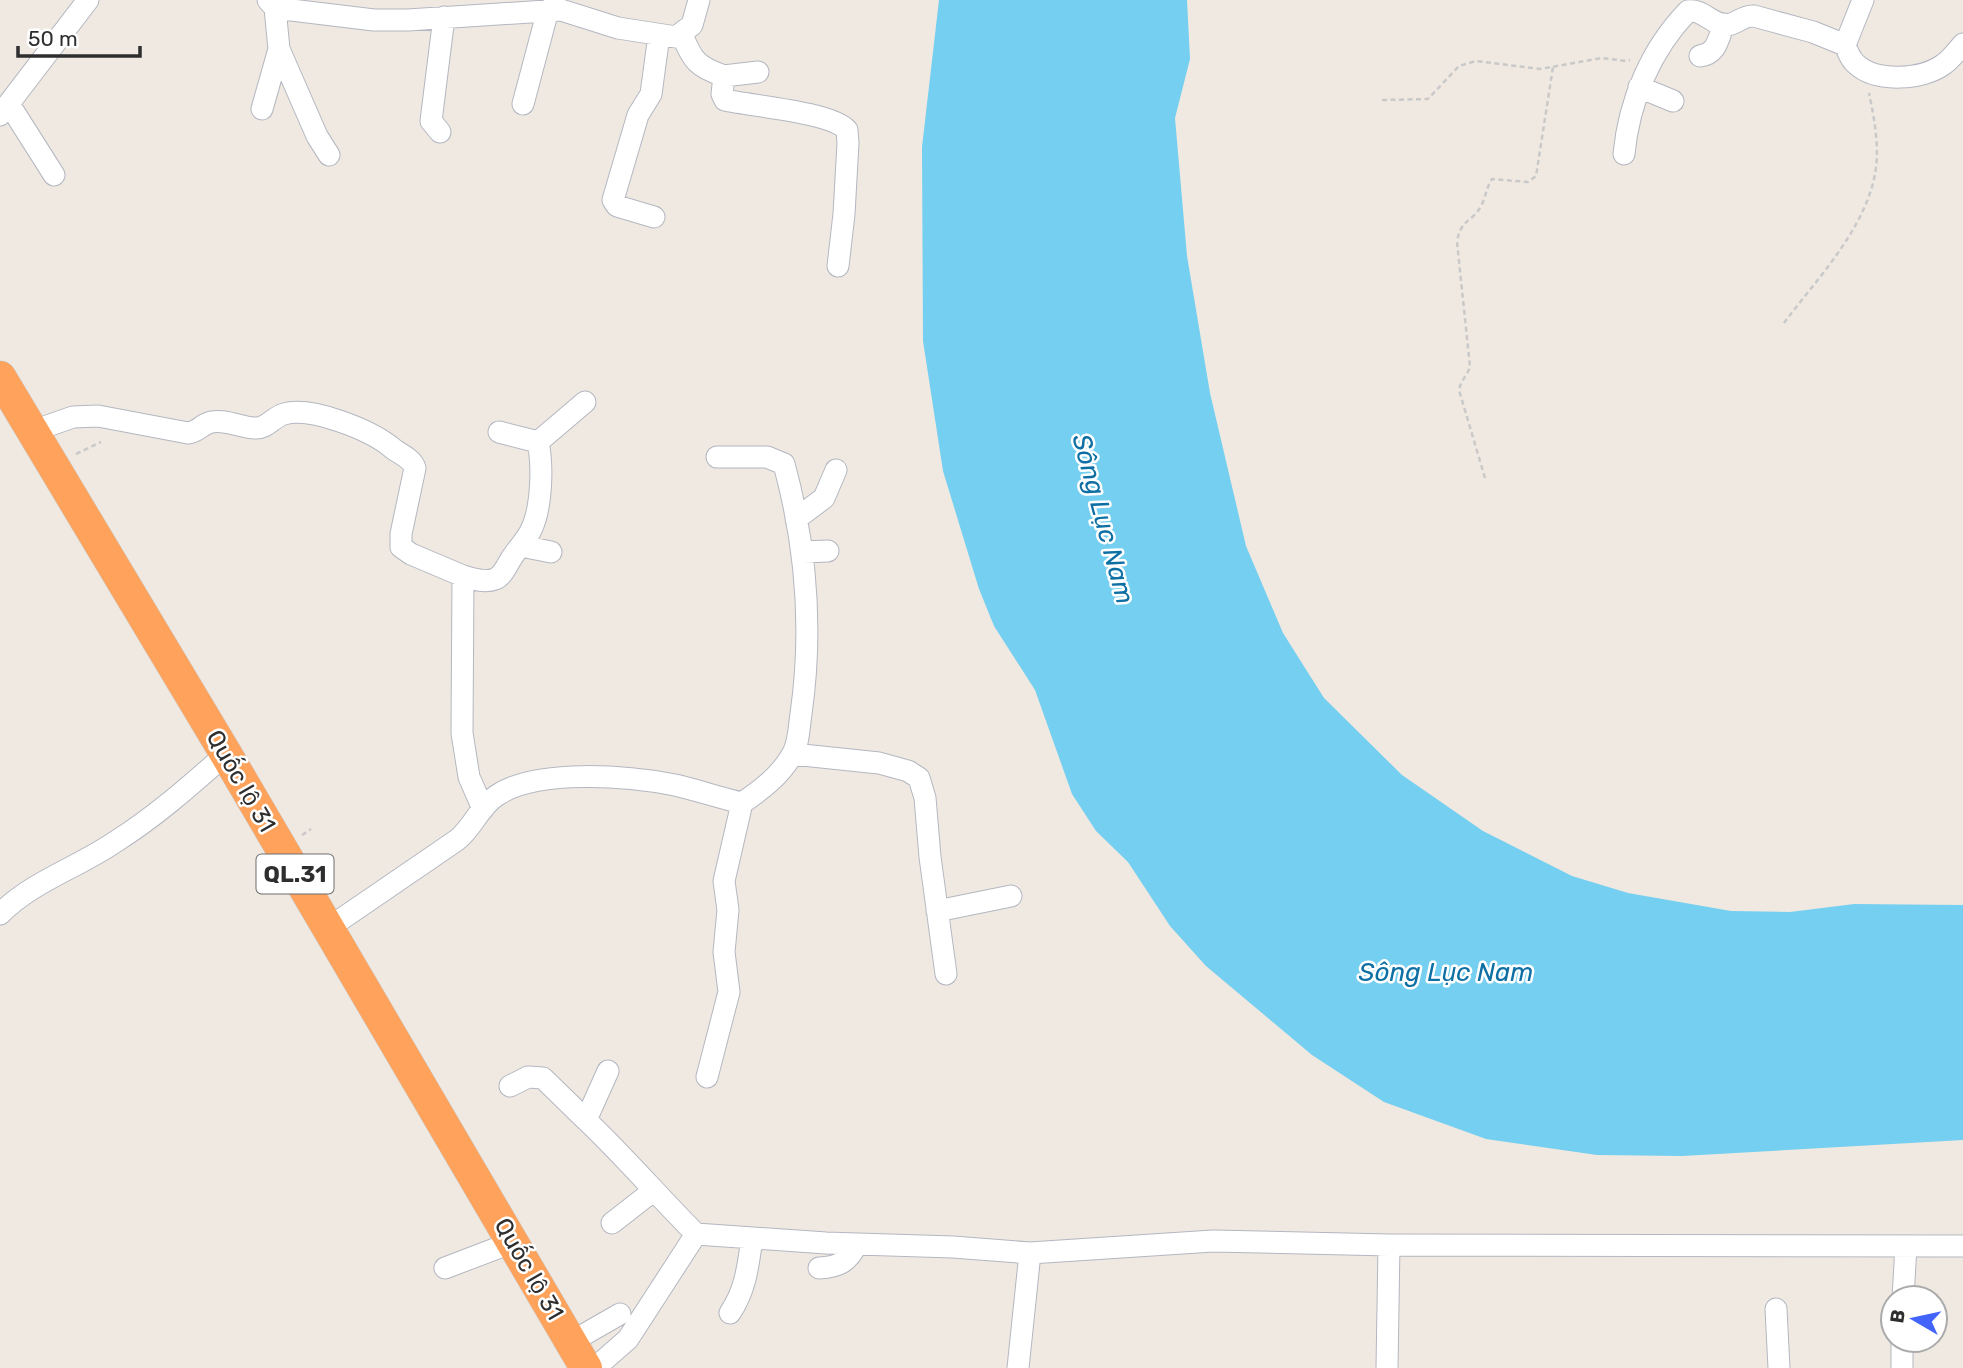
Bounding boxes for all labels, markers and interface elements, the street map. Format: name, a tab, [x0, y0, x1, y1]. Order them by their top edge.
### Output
scale bar	[18, 14, 140, 58]
text: 50 m	[28, 26, 78, 51]
water label: Sông Lục Nam	[1065, 430, 1141, 608]
street label: Quốc lộ 31	[201, 724, 283, 837]
road number: QL.31	[256, 854, 334, 894]
water label: Sông Lục Nam	[1359, 957, 1533, 988]
street label: Quốc lộ 31	[489, 1212, 571, 1325]
north arrow	[1879, 1284, 1949, 1354]
text: B	[1885, 1308, 1910, 1325]

